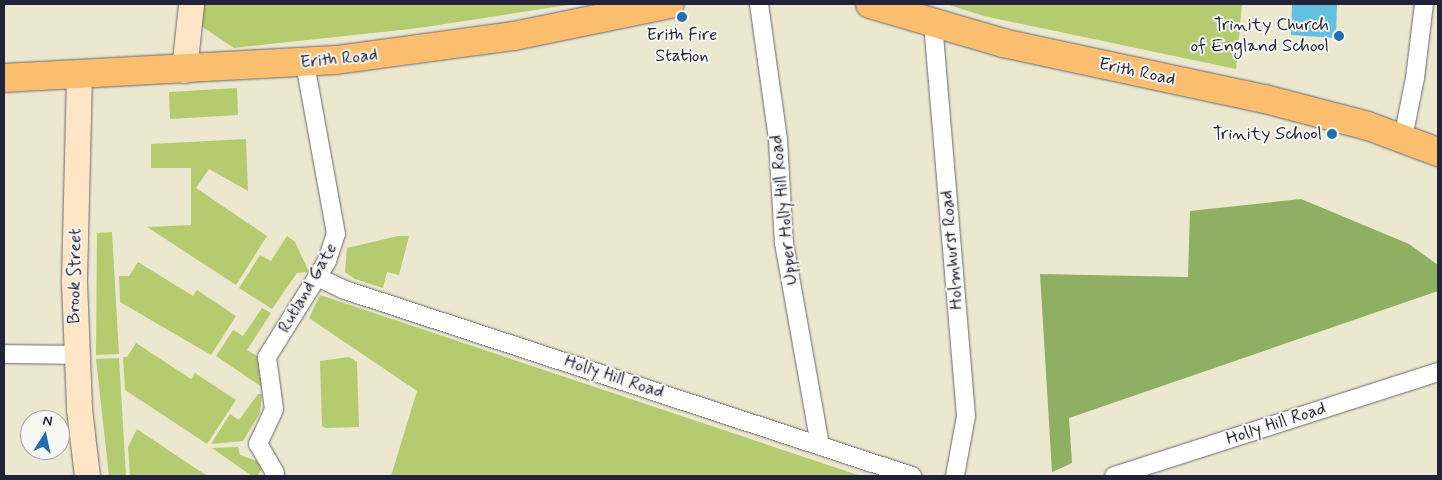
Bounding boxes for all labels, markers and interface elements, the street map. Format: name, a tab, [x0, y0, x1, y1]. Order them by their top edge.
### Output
marker: Erith Fire Station	[676, 11, 688, 23]
place label: Trinity Church of England School	[1199, 15, 1329, 58]
place label: Erith Fire Station	[647, 25, 717, 68]
marker: Trinity Church of England School	[1333, 30, 1345, 42]
street label: Erith Road	[299, 44, 379, 74]
street label: Erith Road	[1097, 53, 1177, 91]
place label: Trinity School	[1213, 123, 1322, 145]
marker: Trinity School	[1326, 128, 1338, 140]
street label: Upper Holly Hill Road	[765, 132, 803, 288]
street label: Holmhurst Road	[936, 189, 968, 311]
street label: Brook Street	[63, 226, 87, 326]
street label: Rutland Gate	[275, 241, 341, 335]
street label: Holly Hill Road	[560, 350, 668, 404]
street label: Holly Hill Road	[1222, 397, 1330, 451]
north arrow	[20, 410, 70, 460]
text: N	[41, 412, 54, 431]

